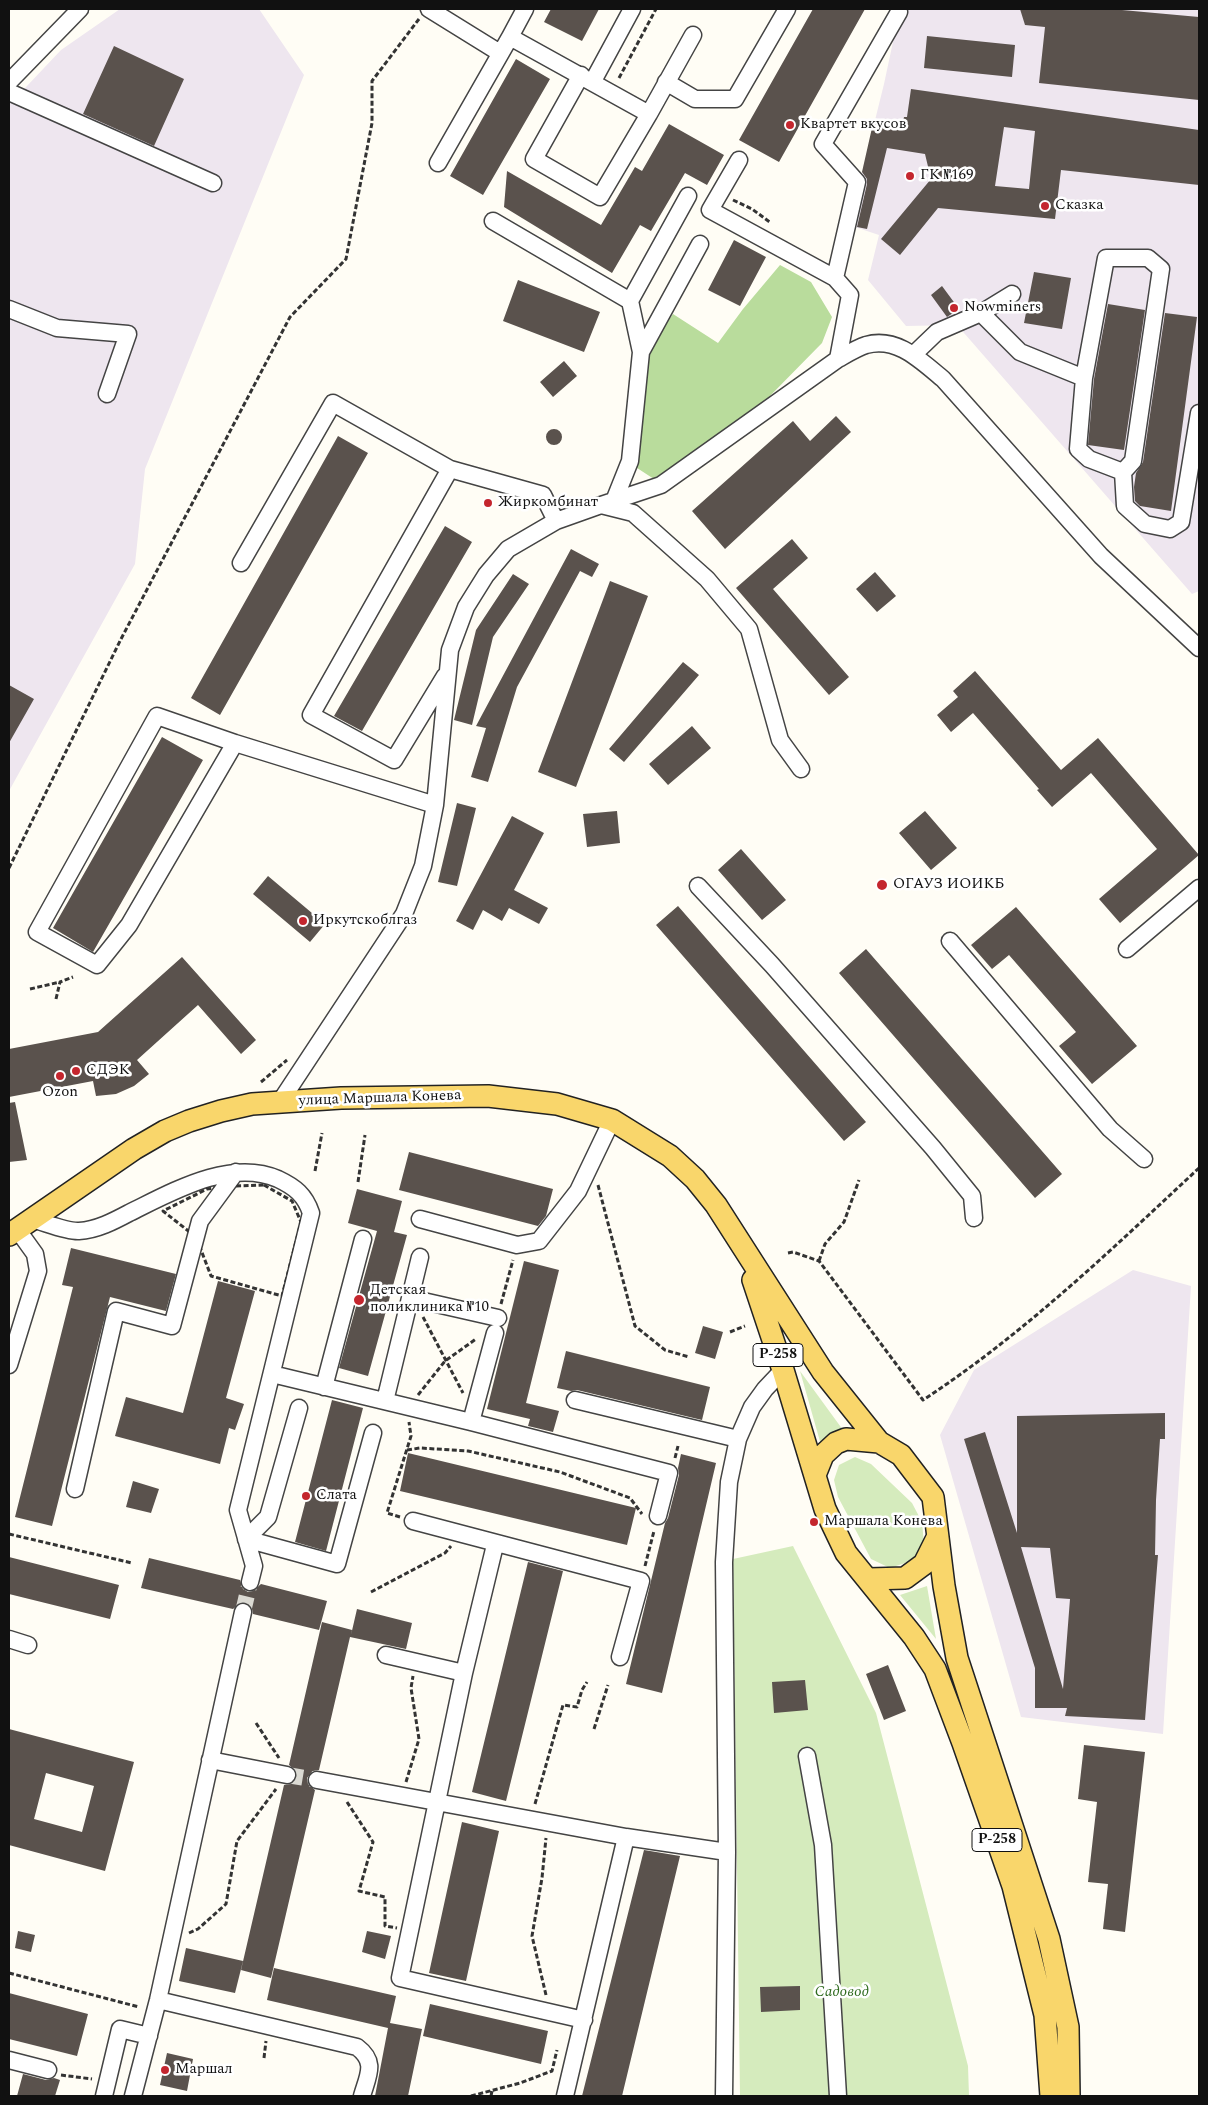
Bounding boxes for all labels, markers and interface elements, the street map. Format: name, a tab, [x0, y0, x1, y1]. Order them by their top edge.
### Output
place label: Квартет вкусов	[800, 116, 906, 134]
marker: Квартет вкусов	[784, 119, 796, 131]
place label: ГК №169	[920, 167, 973, 185]
marker: ГК №169	[904, 170, 916, 182]
place label: Сказка	[1055, 197, 1104, 215]
marker: Сказка	[1039, 200, 1051, 212]
place label: Nowminers	[964, 299, 1041, 317]
marker: Nowminers	[948, 302, 960, 314]
place label: Жиркомбинат	[498, 494, 598, 512]
marker: Жиркомбинат	[482, 497, 494, 509]
place label: ОГАУЗ ИОИКБ	[893, 876, 1004, 894]
marker: ОГАУЗ ИОИКБ	[875, 878, 889, 892]
place label: Иркутскоблгаз	[313, 912, 417, 930]
marker: Иркутскоблгаз	[297, 915, 309, 927]
place label: СДЭК	[86, 1062, 130, 1080]
marker: СДЭК	[70, 1065, 82, 1077]
marker: Ozon	[54, 1070, 66, 1082]
place label: Ozon	[42, 1084, 78, 1102]
street label: улица Маршала Конева	[298, 1087, 462, 1111]
place label: Детская поликлиника №10	[370, 1282, 489, 1317]
marker: Детская поликлиника №10	[352, 1293, 366, 1307]
road number: Р-258	[753, 1344, 803, 1366]
place label: Слата	[316, 1487, 357, 1505]
marker: Слата	[300, 1490, 312, 1502]
place label: Маршала Конева	[824, 1513, 943, 1531]
marker: Маршала Конева	[808, 1516, 820, 1528]
road number: Р-258	[972, 1828, 1022, 1852]
park label: Садовод	[815, 1984, 869, 2002]
place label: Маршал	[175, 2061, 233, 2079]
marker: Маршал	[159, 2064, 171, 2076]

